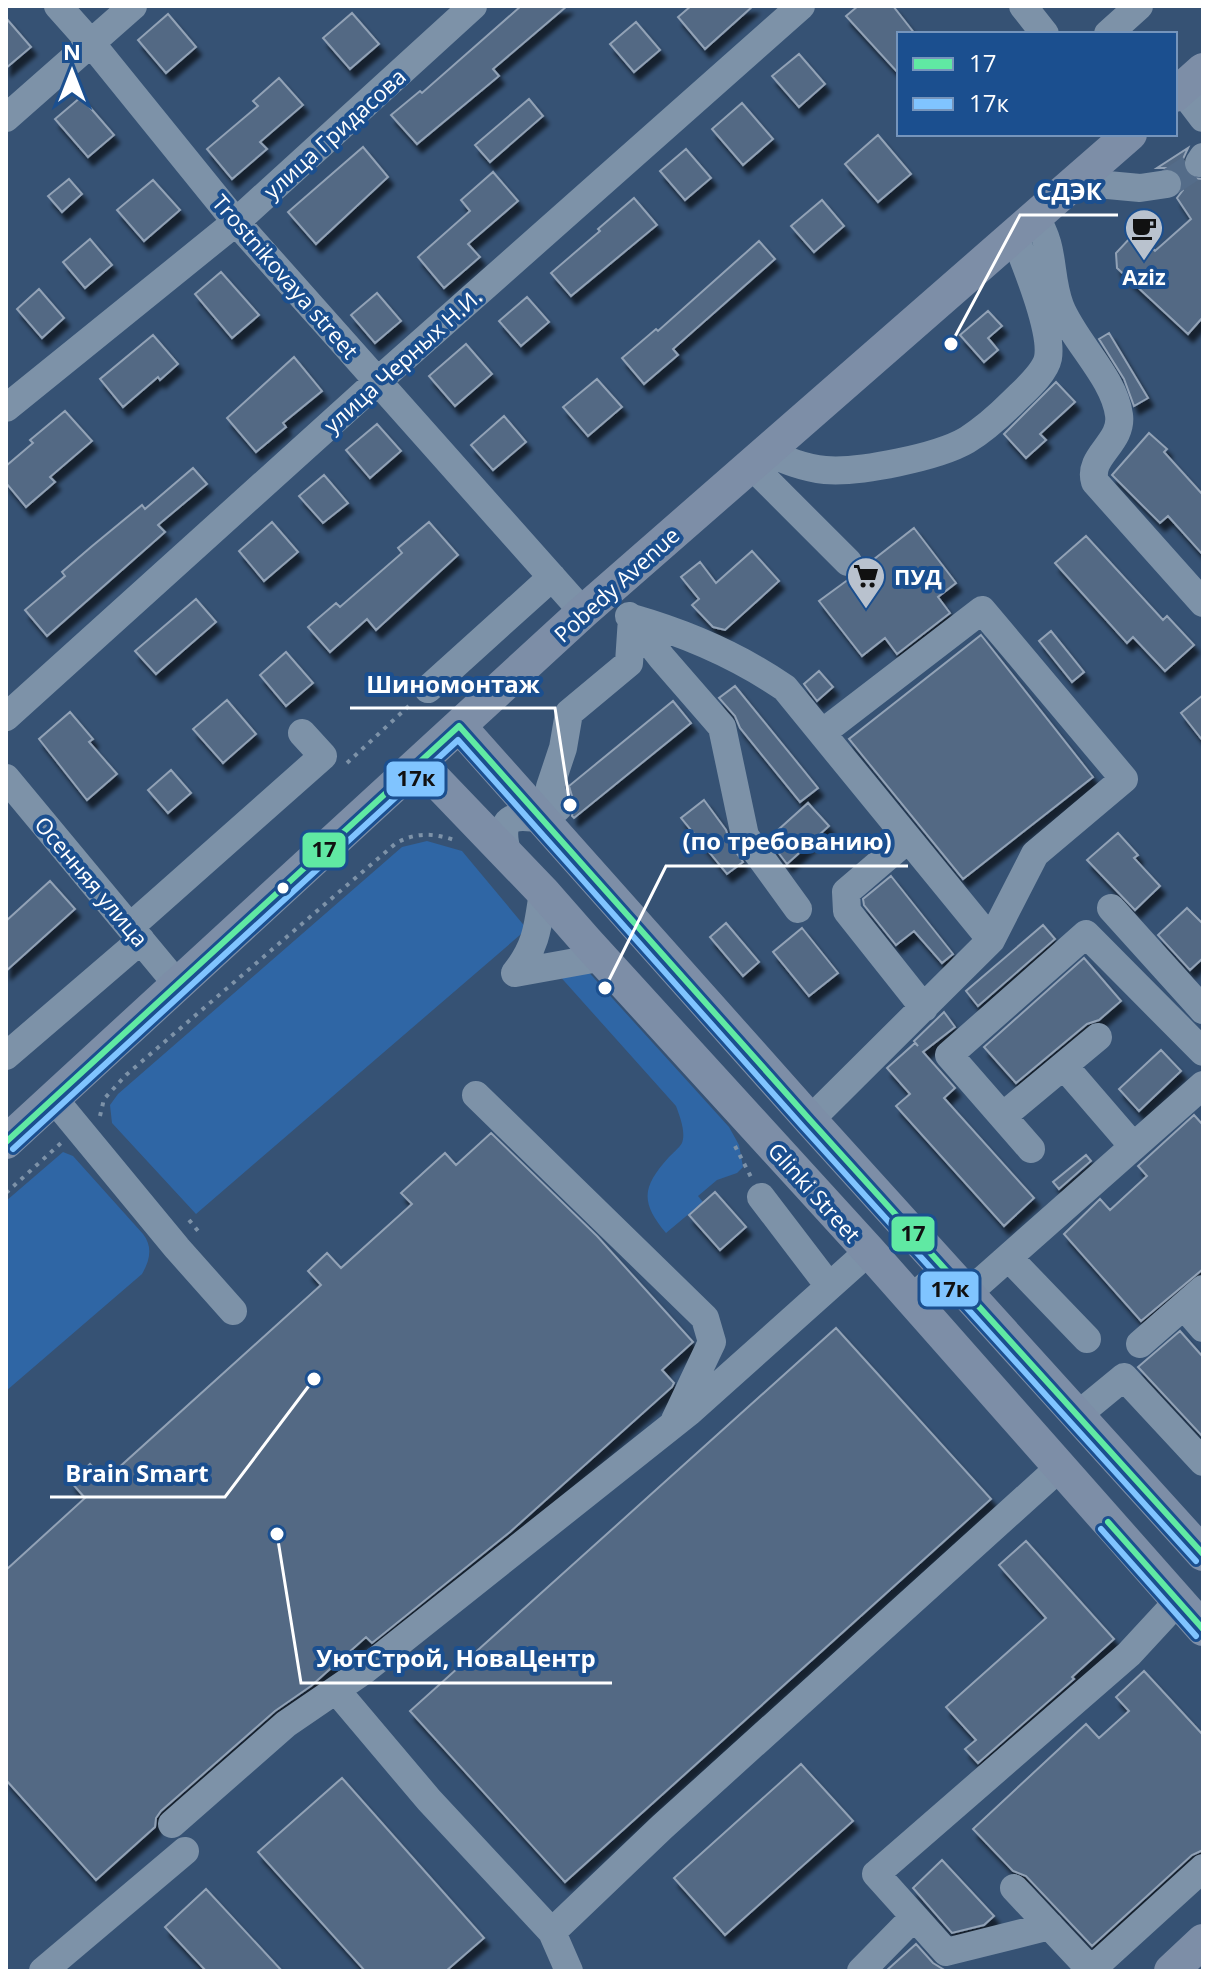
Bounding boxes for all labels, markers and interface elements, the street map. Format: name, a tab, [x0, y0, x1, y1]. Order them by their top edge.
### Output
north arrow	[32, 32, 112, 112]
legend	[897, 32, 1177, 136]
text: N	[63, 36, 81, 66]
text: 17	[969, 46, 996, 79]
street label: улица Гридасова	[256, 61, 412, 205]
text: 17к	[969, 86, 1009, 119]
callout: СДЭК	[1020, 167, 1118, 215]
text: СДЭК	[1036, 174, 1103, 207]
street label: Trostnikovaya street	[206, 187, 366, 365]
cafe icon: Aziz	[1123, 207, 1165, 262]
place label: Aziz	[1122, 261, 1166, 291]
street label: улица Черных Н.И.	[317, 281, 487, 439]
street label: Pobedy Avenue	[547, 520, 685, 648]
supermarket icon: ПУД	[845, 555, 887, 610]
place label: ПУД	[894, 561, 942, 591]
callout: Шиномонтаж	[350, 660, 555, 708]
text: Шиномонтаж	[366, 667, 540, 700]
line badge: 17к	[385, 760, 446, 798]
text: 17к	[397, 762, 436, 792]
street label: Осенняя улица	[29, 809, 155, 953]
callout: (по требованию)	[666, 818, 908, 866]
text: (по требованию)	[682, 824, 892, 857]
line badge: 17	[301, 831, 347, 869]
text: 17	[311, 833, 337, 863]
unlabelled marker	[275, 880, 291, 896]
street label: Glinki Street	[762, 1136, 868, 1249]
line badge: 17	[890, 1215, 936, 1253]
text: 17	[900, 1217, 926, 1247]
line badge: 17к	[919, 1270, 980, 1308]
text: 17к	[931, 1273, 970, 1303]
callout: Brain Smart	[50, 1449, 225, 1497]
text: Brain Smart	[65, 1456, 209, 1489]
callout: УютСтрой, НоваЦентр	[301, 1635, 612, 1683]
text: УютСтрой, НоваЦентр	[316, 1641, 596, 1674]

